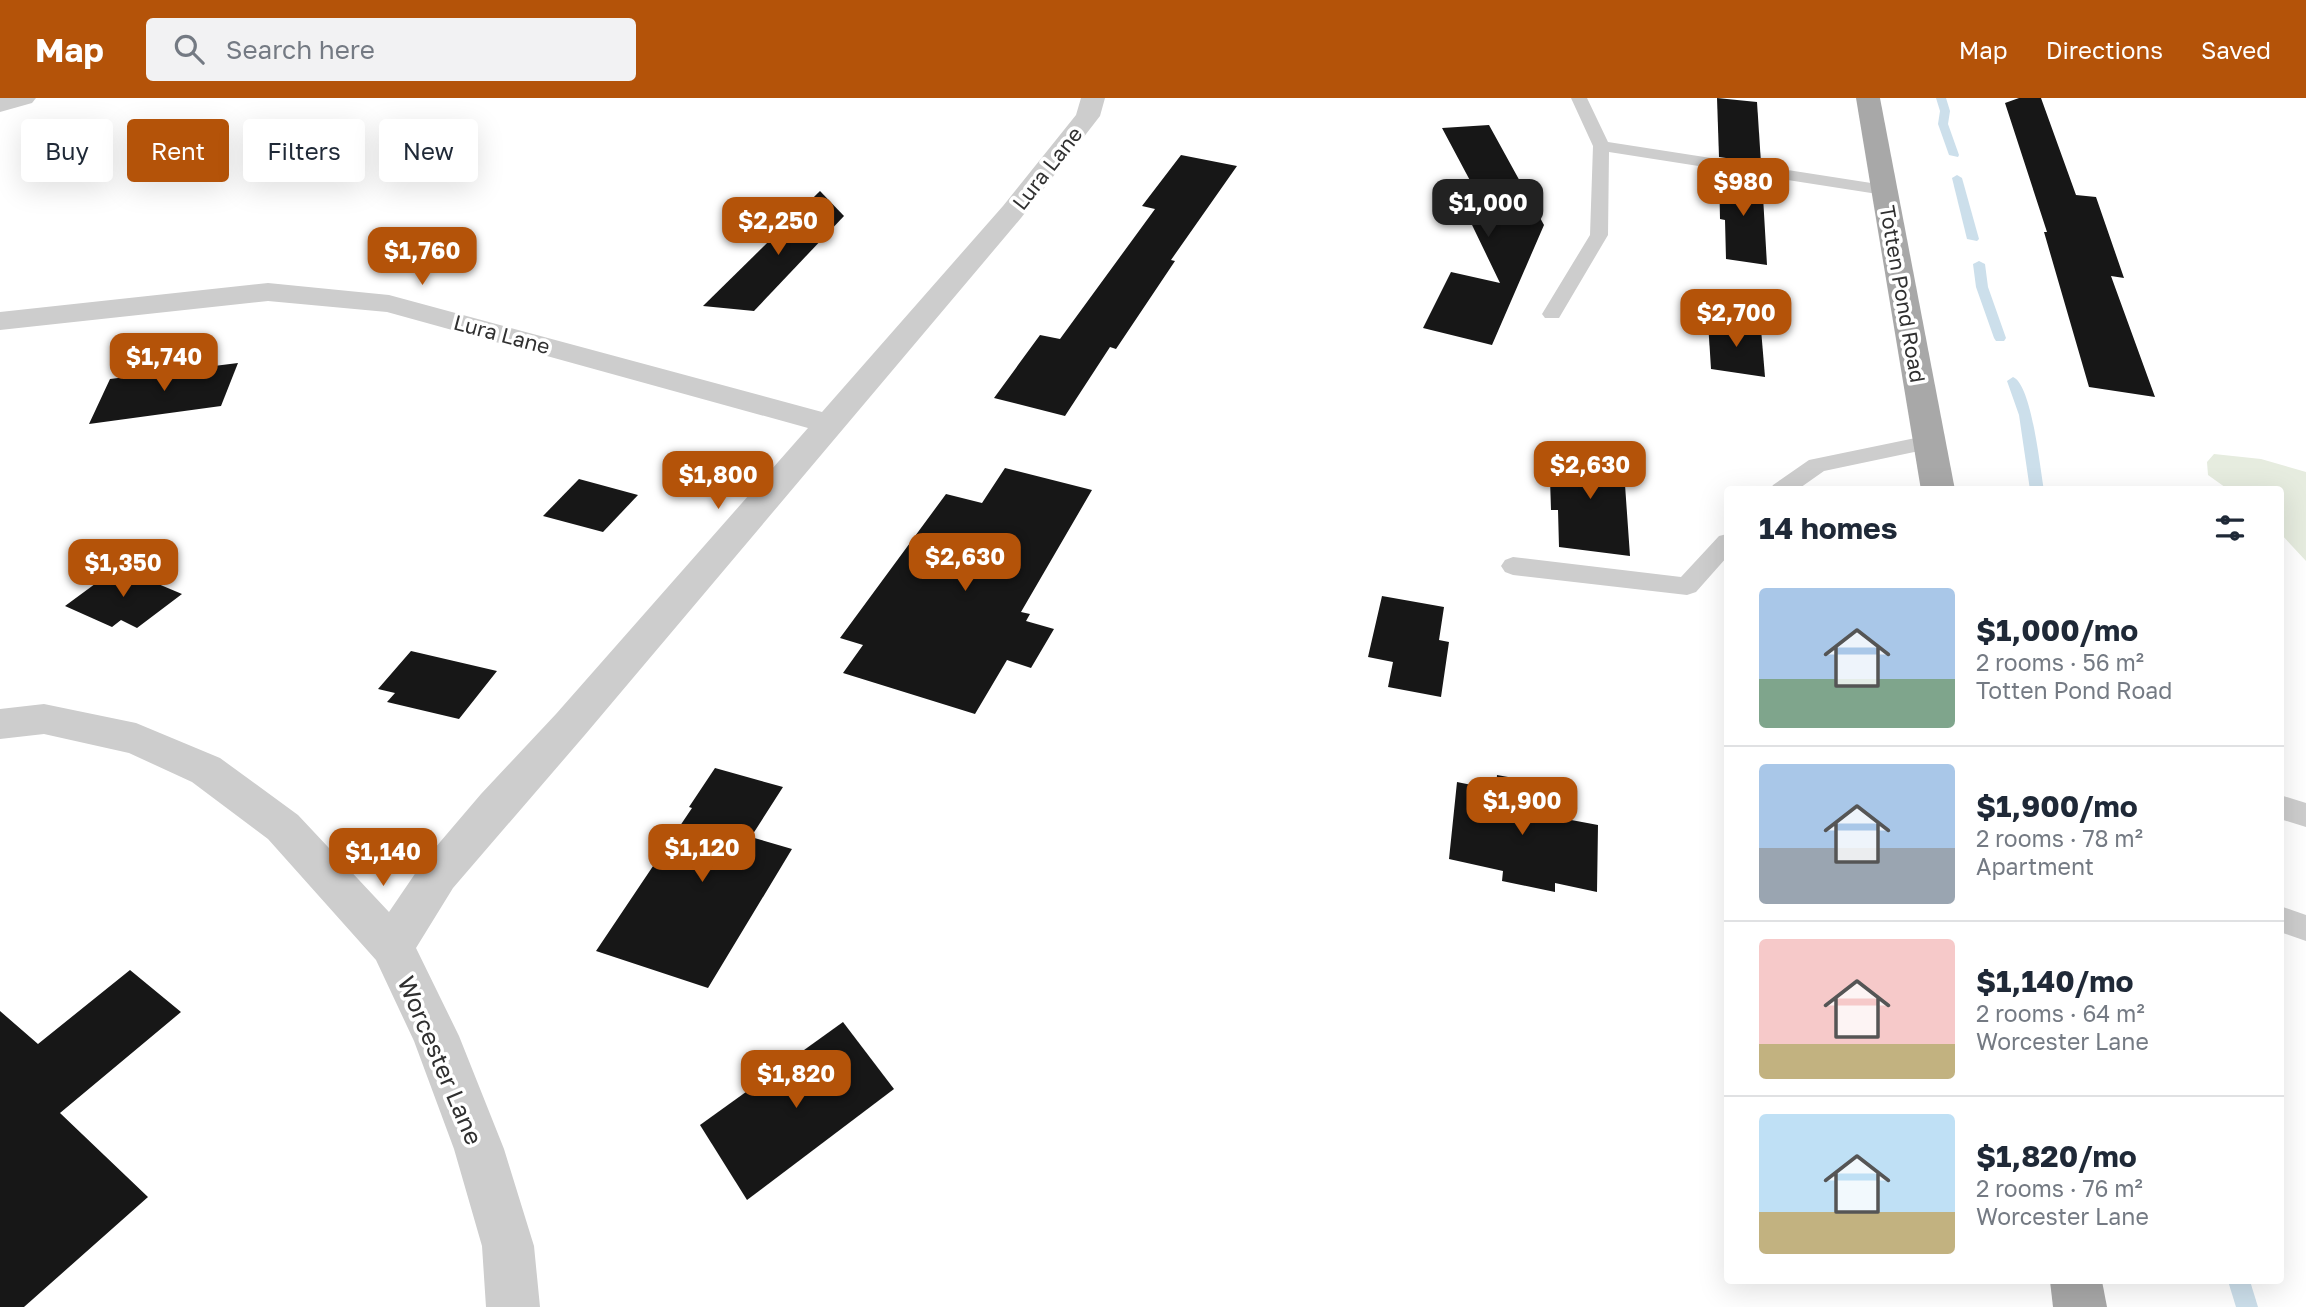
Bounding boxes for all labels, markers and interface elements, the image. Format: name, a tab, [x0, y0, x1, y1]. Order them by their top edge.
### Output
search box	[146, 18, 636, 81]
text: Map	[35, 30, 104, 69]
icon: search	[170, 30, 208, 68]
text: Search here	[226, 34, 375, 65]
text: Map	[1959, 35, 2008, 64]
text: Directions	[2046, 35, 2163, 64]
text: Saved	[2201, 35, 2271, 64]
chip: Buy	[21, 119, 113, 182]
chip: Rent	[127, 119, 229, 182]
chip: Filters	[243, 119, 365, 182]
chip: New	[379, 119, 478, 182]
street label: Lura Lane	[1006, 121, 1088, 215]
pin: $980	[1702, 158, 1784, 218]
text: $980	[1713, 167, 1773, 195]
pin: $1,000	[1431, 180, 1545, 239]
text: $1,000	[1448, 188, 1528, 216]
pin: $2,250	[721, 198, 835, 257]
street label: Totten Pond Road	[1875, 203, 1931, 385]
text: $2,250	[738, 206, 818, 234]
pin: $1,760	[365, 228, 479, 287]
text: $1,760	[384, 236, 460, 264]
pin: $2,700	[1679, 289, 1793, 349]
text: $2,700	[1696, 298, 1776, 326]
street label: Lura Lane	[451, 309, 553, 359]
pin: $1,740	[107, 334, 221, 393]
text: $1,740	[126, 342, 202, 370]
pin: $2,630	[1533, 442, 1647, 501]
text: $2,630	[1550, 450, 1630, 478]
pin: $1,800	[661, 452, 775, 511]
text: $1,800	[678, 460, 758, 488]
icon: filters	[2211, 509, 2249, 547]
text: 14 homes	[1759, 510, 1898, 546]
pin: $2,630	[908, 533, 1022, 593]
pin: $1,350	[66, 540, 180, 599]
text: $2,630	[925, 542, 1005, 570]
text: $1,350	[84, 548, 162, 576]
text: $1,000/mo	[1976, 612, 2138, 648]
icon: home	[1815, 616, 1899, 700]
text: 2 rooms · 56 m²	[1976, 648, 2144, 676]
text: Totten Pond Road	[1976, 676, 2172, 704]
pin: $1,900	[1465, 778, 1579, 837]
text: $1,900	[1482, 786, 1562, 814]
text: $1,900/mo	[1976, 788, 2138, 824]
icon: home	[1815, 792, 1899, 876]
pin: $1,120	[645, 824, 759, 884]
text: 2 rooms · 78 m²	[1976, 824, 2143, 852]
pin: $1,140	[326, 828, 440, 888]
text: $1,120	[664, 833, 740, 861]
text: $1,140	[345, 837, 421, 865]
text: Apartment	[1976, 852, 2094, 880]
text: $1,140/mo	[1976, 963, 2134, 999]
icon: home	[1815, 967, 1899, 1051]
street label: Worcester Lane	[392, 971, 490, 1149]
text: 2 rooms · 64 m²	[1976, 999, 2145, 1027]
text: Worcester Lane	[1976, 1027, 2149, 1055]
pin: $1,820	[739, 1051, 853, 1110]
text: $1,820	[757, 1059, 835, 1087]
text: $1,820/mo	[1976, 1138, 2137, 1174]
icon: home	[1815, 1142, 1899, 1226]
text: 2 rooms · 76 m²	[1976, 1174, 2143, 1202]
text: Worcester Lane	[1976, 1202, 2149, 1230]

